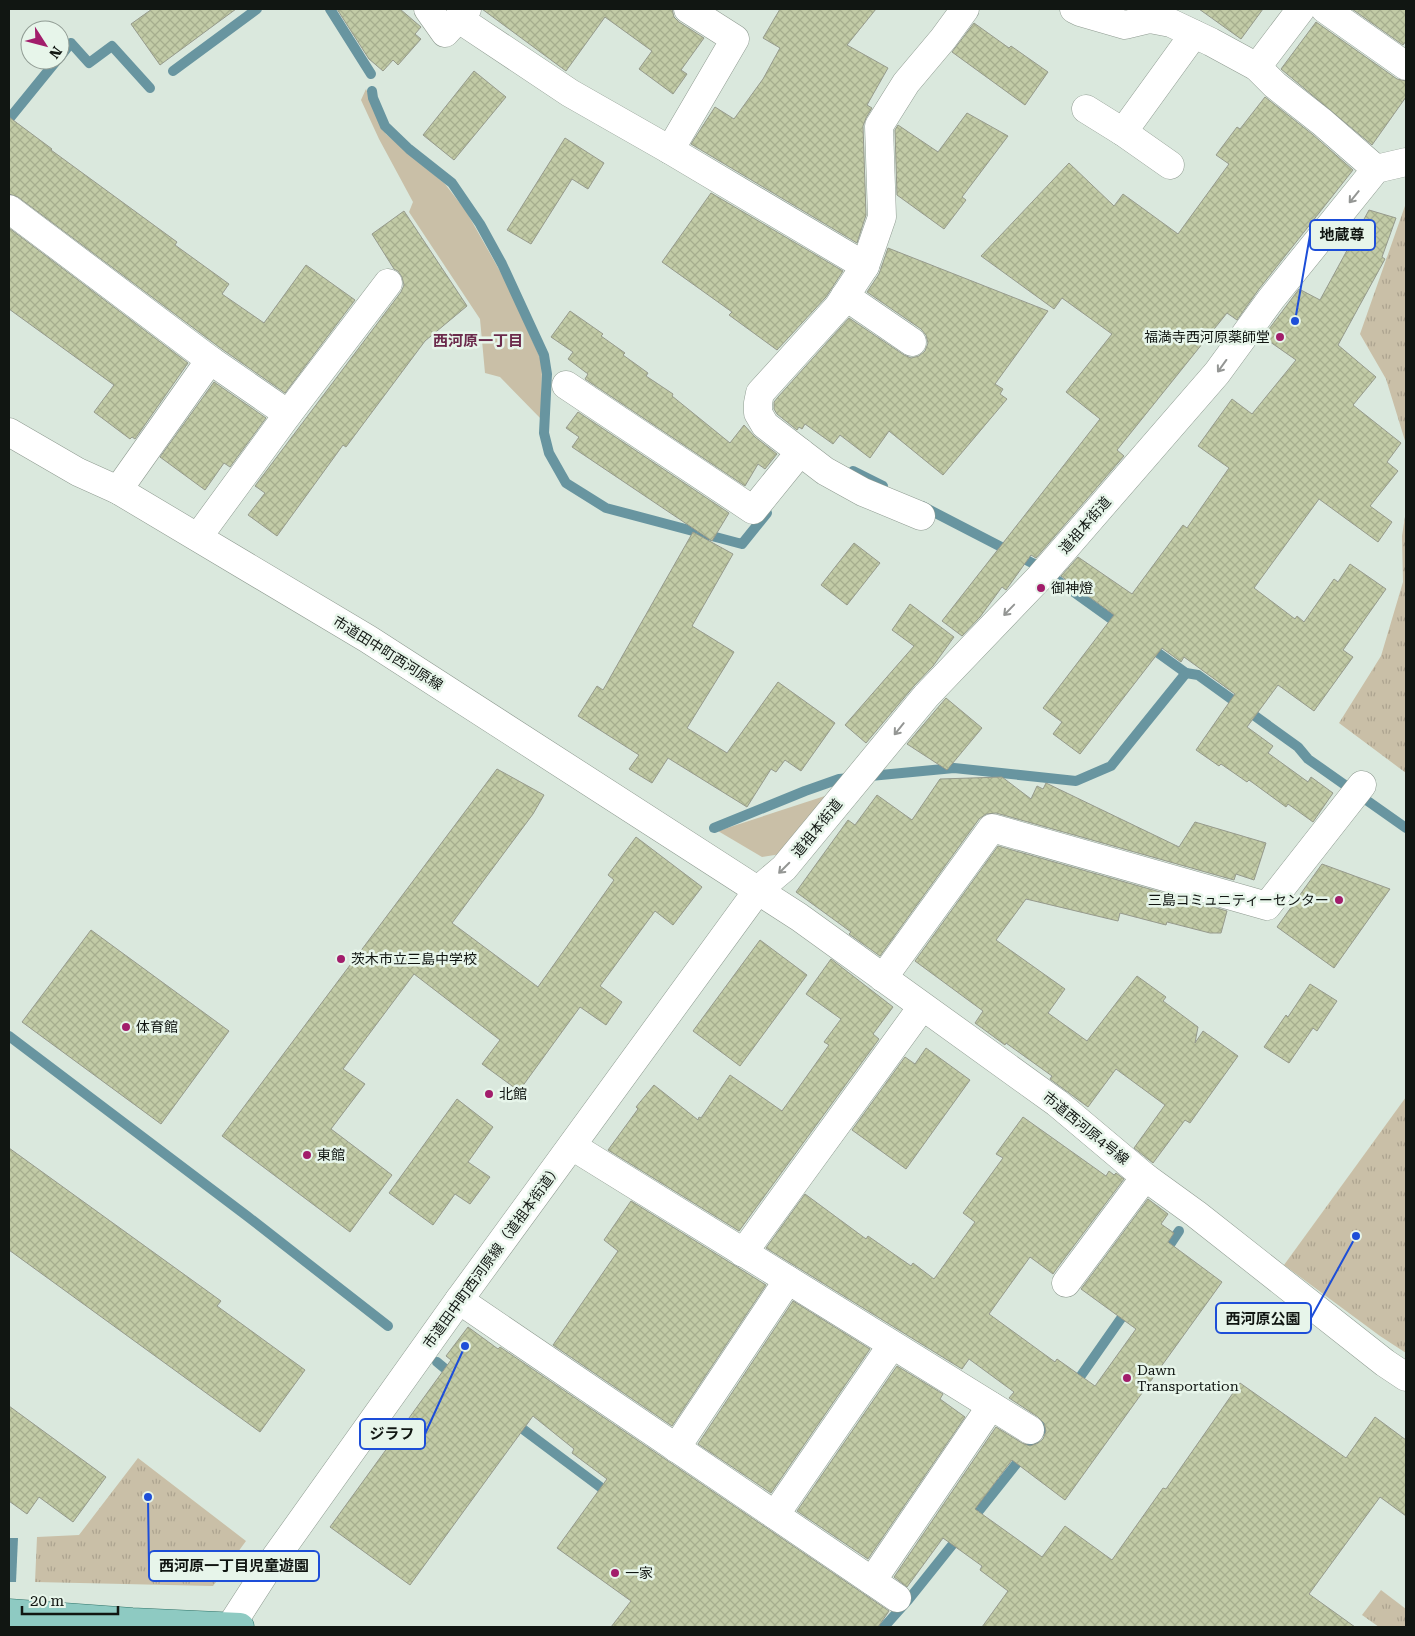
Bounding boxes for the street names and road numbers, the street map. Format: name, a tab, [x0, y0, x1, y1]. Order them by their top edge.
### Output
street label: 道祖本街道	[1056, 493, 1114, 557]
street label: 市道田中町西河原線	[330, 613, 446, 693]
street label: 道祖本街道	[789, 796, 845, 860]
street label: 市道西河原4号線	[1040, 1088, 1132, 1168]
street label: 市道田中町西河原線（道祖本街道）	[420, 1161, 564, 1351]

